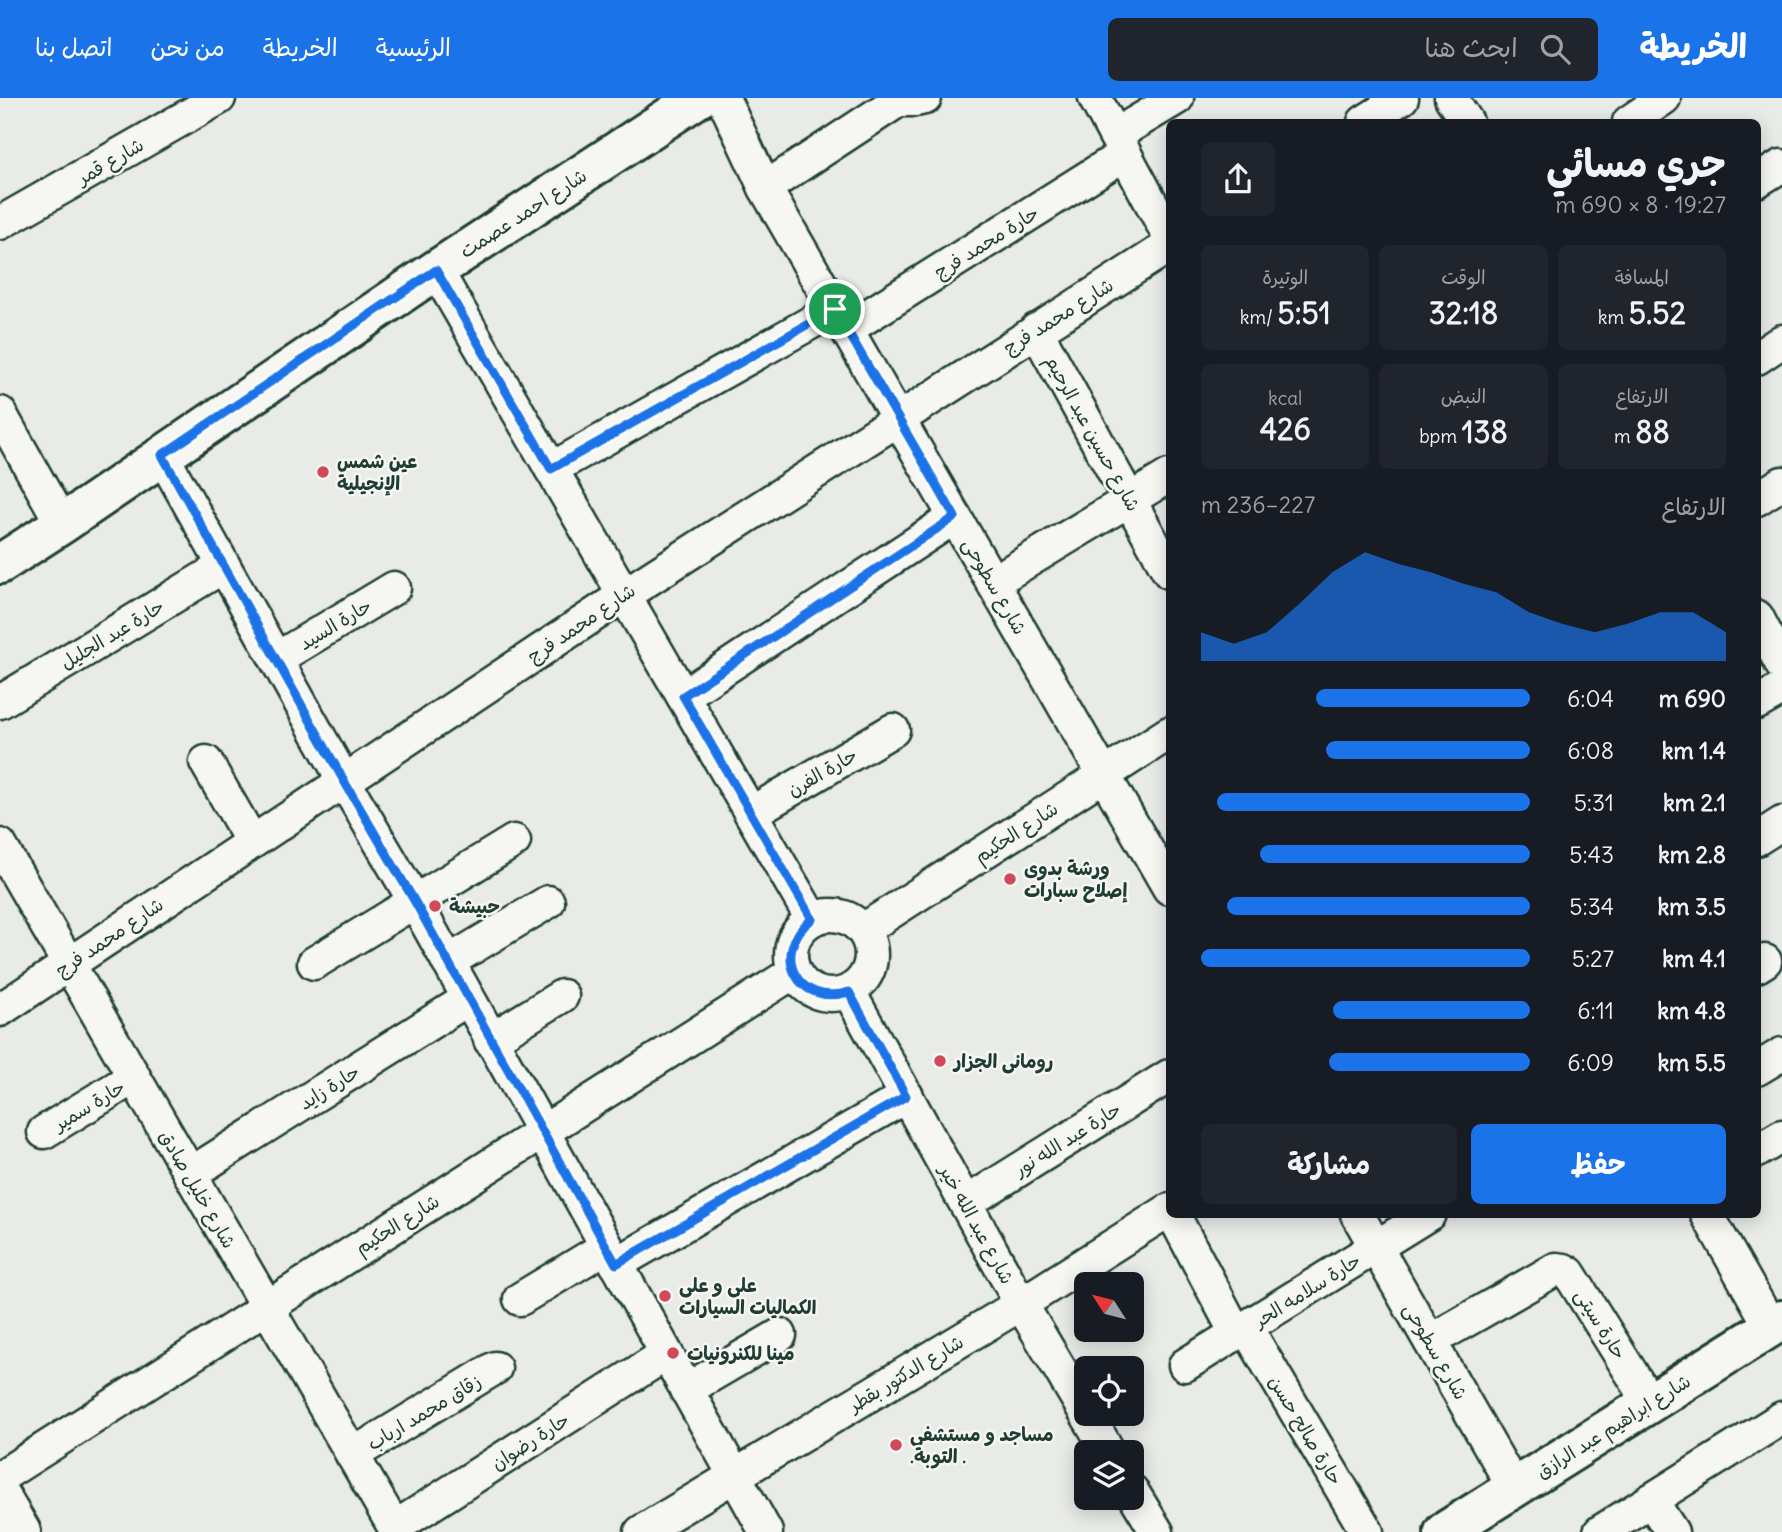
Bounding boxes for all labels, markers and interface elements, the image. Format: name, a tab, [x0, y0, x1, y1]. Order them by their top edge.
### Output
search box	[1108, 18, 1598, 81]
text: الخريطة	[1640, 25, 1747, 67]
icon: search	[1536, 30, 1574, 68]
text: ابحث هنا	[1424, 31, 1518, 64]
text: اتصل بنا	[35, 32, 113, 62]
text: من نحن	[151, 32, 225, 62]
text: الخريطة	[263, 32, 338, 62]
text: الرئيسية	[376, 32, 451, 62]
street label: شارع قمر	[71, 132, 149, 192]
text: جري مسائي	[1546, 140, 1726, 187]
button: share	[1201, 142, 1275, 216]
street label: شارع احمد عصمت	[455, 163, 592, 265]
text: 19:27 · 8 × 690 m	[1555, 190, 1726, 219]
street label: حارة محمد فرج	[929, 200, 1043, 285]
text: الوتيرة	[1262, 265, 1308, 289]
text: الوقت	[1441, 265, 1486, 289]
text: المسافة	[1615, 265, 1669, 289]
street label: شارع محمد فرج	[998, 273, 1119, 361]
pin	[805, 279, 865, 339]
icon: arrive	[816, 290, 854, 328]
text: 5:51	[1277, 294, 1331, 332]
text: 32:18	[1429, 294, 1498, 332]
text: 5.52	[1629, 294, 1686, 332]
text: /km	[1240, 305, 1277, 329]
text: km	[1598, 305, 1629, 329]
street label: شارع حسين عبد الرحيم	[1037, 351, 1146, 517]
text: النبض	[1441, 384, 1486, 408]
text: الارتفاع	[1615, 384, 1668, 408]
text: kcal	[1268, 386, 1302, 410]
text: 426	[1260, 410, 1311, 448]
text: 138	[1462, 413, 1508, 451]
text: 88	[1635, 413, 1670, 451]
text: bpm	[1419, 424, 1462, 448]
text: m	[1614, 424, 1635, 448]
place label: عين شمس الإنجيلية	[337, 449, 417, 496]
marker: عين شمس الإنجيلية	[315, 464, 331, 480]
text: 227–236 m	[1201, 490, 1315, 519]
text: الارتفاع	[1662, 492, 1726, 521]
street label: شارع سطوحى	[956, 533, 1032, 640]
street label: شارع محمد فرج	[522, 578, 641, 670]
street label: حارة السيد	[294, 593, 376, 655]
street label: حارة عبد الجليل	[56, 594, 168, 674]
text: 6:04	[1567, 684, 1614, 713]
text: 690 m	[1659, 684, 1726, 713]
text: 6:08	[1567, 736, 1614, 765]
text: 1.4 km	[1662, 736, 1726, 765]
street label: حارة الفرن	[783, 742, 861, 802]
text: 5:31	[1574, 788, 1614, 817]
text: 2.1 km	[1663, 788, 1726, 817]
street label: شارع الحكيم	[970, 796, 1064, 870]
text: 5:43	[1569, 840, 1614, 869]
text: 2.8 km	[1658, 840, 1726, 869]
place label: ورشة بدوى إصلاح سبارات	[1024, 856, 1127, 903]
marker: ورشة بدوى إصلاح سبارات	[1002, 871, 1018, 887]
street label: شارع محمد فرج	[50, 892, 169, 984]
text: 5:34	[1569, 892, 1614, 921]
text: 3.5 km	[1658, 892, 1726, 921]
place label: حبيشة	[449, 894, 500, 919]
marker: حبيشة	[427, 898, 443, 914]
text: 5:27	[1572, 944, 1614, 973]
text: 4.1 km	[1662, 944, 1726, 973]
text: 6:11	[1577, 996, 1614, 1025]
text: 4.8 km	[1657, 996, 1726, 1025]
text: 6:09	[1567, 1048, 1614, 1077]
text: 5.5 km	[1657, 1048, 1726, 1077]
place label: رومانى الجزار	[952, 1049, 1053, 1074]
marker: رومانى الجزار	[932, 1053, 948, 1069]
street label: حارة زايد	[294, 1059, 364, 1115]
street label: حارة سمير	[47, 1074, 129, 1137]
street label: حارة عبد الله نور	[1008, 1096, 1125, 1182]
button: مشاركة	[1201, 1124, 1457, 1204]
button: حفظ	[1471, 1124, 1726, 1204]
street label: شارع خليل صادق	[153, 1125, 242, 1254]
street label: شارع عبد الله خير	[932, 1158, 1020, 1289]
street label: شارع الحكيم	[350, 1189, 445, 1262]
street label: حارة سلامه الحر	[1247, 1248, 1365, 1333]
north arrow	[1074, 1272, 1144, 1342]
map controls	[1074, 1272, 1144, 1510]
place label: على و على الكماليات السيارات	[679, 1273, 816, 1319]
street label: حارة سيتى	[1569, 1284, 1632, 1364]
marker: على و على الكماليات السيارات	[657, 1288, 673, 1304]
street label: شارع سطوحى	[1397, 1298, 1473, 1405]
street label: شارع الدكتور بقطر	[843, 1329, 969, 1419]
place label: مينا للكنرونيات	[687, 1341, 794, 1365]
marker: مينا للكنرونيات	[665, 1345, 681, 1361]
button: locate	[1074, 1356, 1144, 1426]
street label: زقاق محمد ارباب	[363, 1369, 485, 1455]
street label: شارع ابراهيم عبد الرازق	[1531, 1369, 1696, 1486]
street label: حارة صالح حسن	[1263, 1371, 1348, 1490]
street label: حارة رضوان	[486, 1407, 574, 1475]
place label: مساجد و مستشفى .التوبة .	[910, 1422, 1053, 1469]
marker: مساجد و مستشفى .التوبة .	[888, 1437, 904, 1453]
button: layers	[1074, 1440, 1144, 1510]

